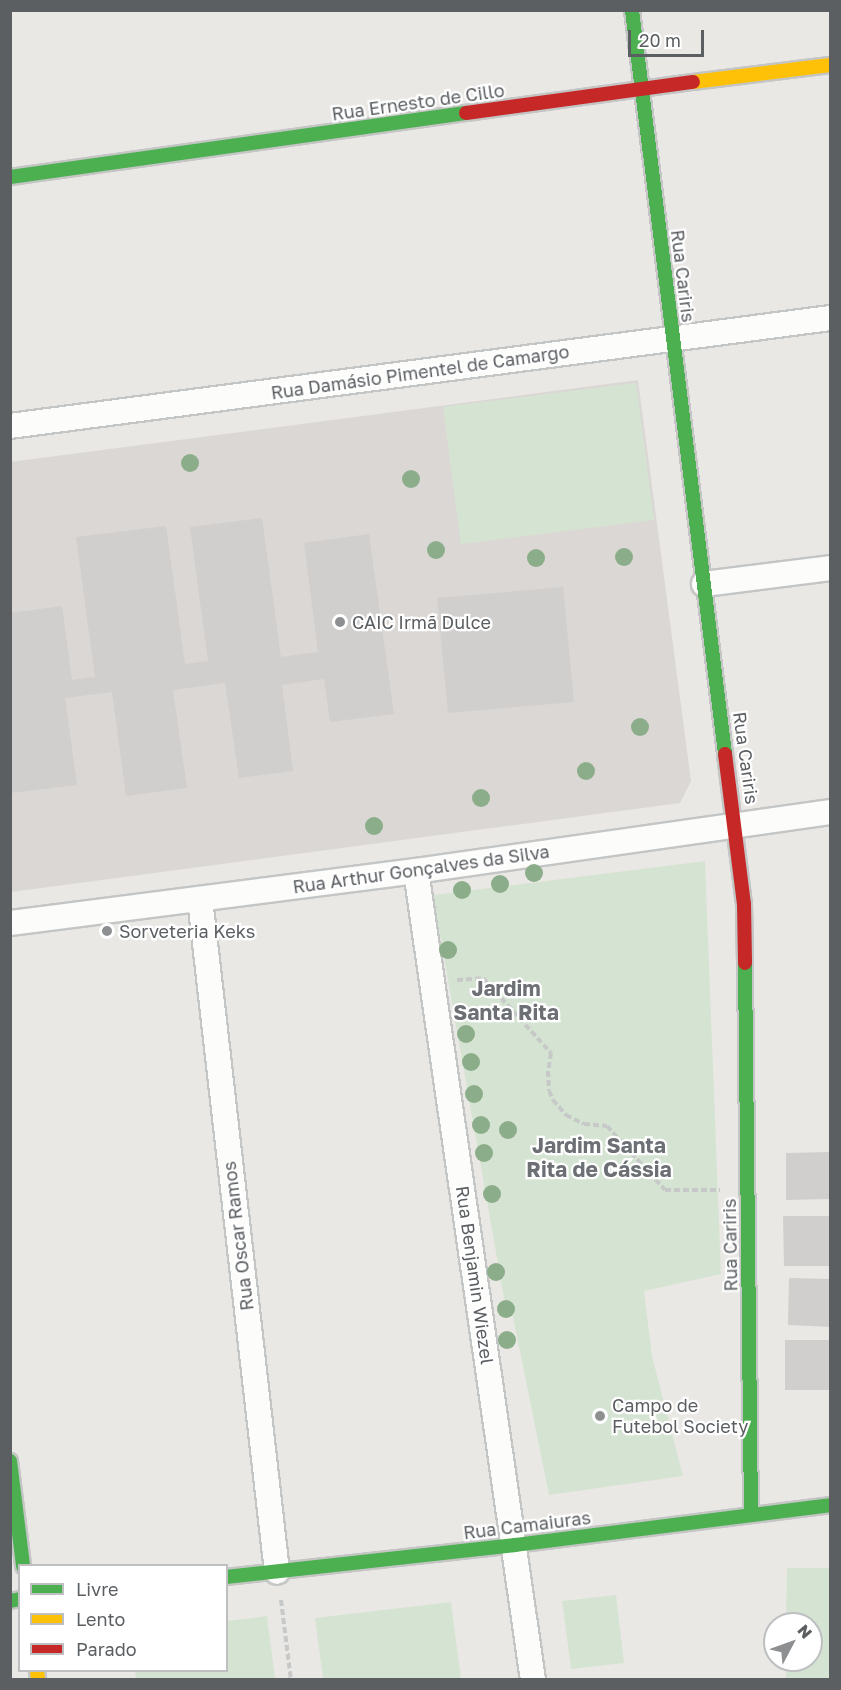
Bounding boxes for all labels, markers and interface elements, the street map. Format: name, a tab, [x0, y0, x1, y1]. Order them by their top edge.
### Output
scale bar	[631, 18, 708, 56]
text: 20 m	[639, 29, 681, 51]
street label: Rua Ernesto de Cillo	[330, 79, 506, 125]
street label: Rua Cariris	[667, 228, 699, 324]
street label: Rua Damásio Pimentel de Camargo	[269, 340, 571, 404]
place label: CAIC Irmã Dulce	[352, 611, 491, 633]
marker: CAIC Irmã Dulce	[333, 615, 347, 629]
street label: Rua Cariris	[729, 710, 763, 806]
street label: Rua Arthur Gonçalves da Silva	[291, 840, 551, 898]
place label: Sorveteria Keks	[119, 920, 255, 942]
marker: Sorveteria Keks	[100, 924, 114, 938]
district label: Jardim Santa Rita	[453, 975, 559, 1025]
district label: Jardim Santa Rita de Cássia	[526, 1132, 672, 1182]
street label: Rua Oscar Ramos	[218, 1160, 258, 1312]
street label: Rua Benjamin Wiezel	[452, 1184, 498, 1366]
street label: Rua Cariris	[718, 1198, 742, 1292]
place label: Campo de Futebol Society	[612, 1395, 748, 1438]
marker: Campo de Futebol Society	[593, 1409, 607, 1423]
street label: Rua Camaiuras	[462, 1506, 592, 1544]
legend	[18, 1564, 228, 1672]
text: Livre	[76, 1578, 118, 1600]
text: Lento	[76, 1608, 125, 1630]
north arrow	[763, 1612, 823, 1672]
text: N	[794, 1620, 817, 1643]
text: Parado	[76, 1638, 137, 1660]

